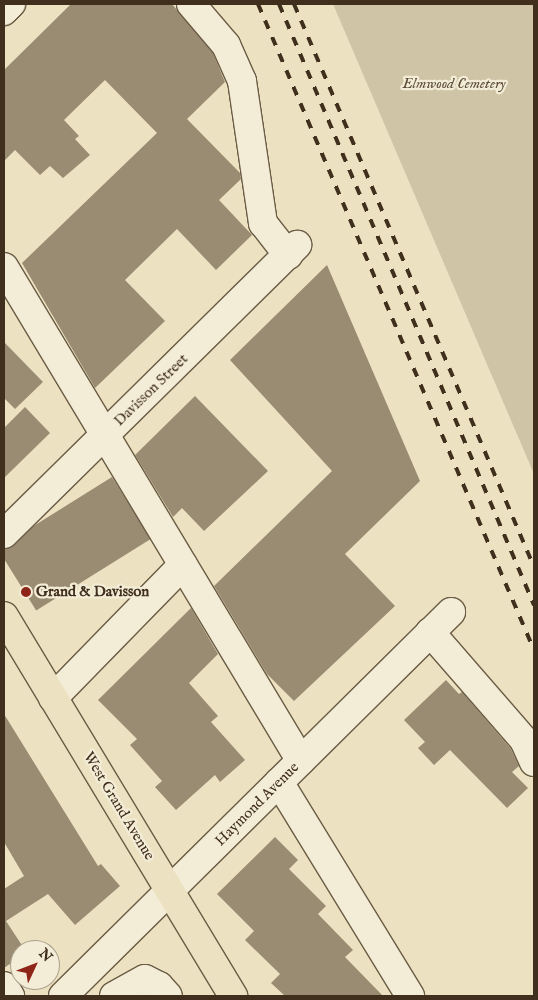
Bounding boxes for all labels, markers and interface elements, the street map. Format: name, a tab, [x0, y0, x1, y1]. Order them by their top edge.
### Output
park label: Elmwood Cemetery	[402, 75, 506, 93]
street label: Davisson Street	[110, 350, 192, 430]
place label: Grand & Davisson	[36, 583, 149, 601]
marker: Grand & Davisson	[20, 586, 32, 598]
street label: West Grand Avenue	[80, 749, 158, 863]
street label: Haymond Avenue	[211, 758, 303, 850]
north arrow	[10, 940, 60, 990]
text: N	[35, 945, 56, 966]

